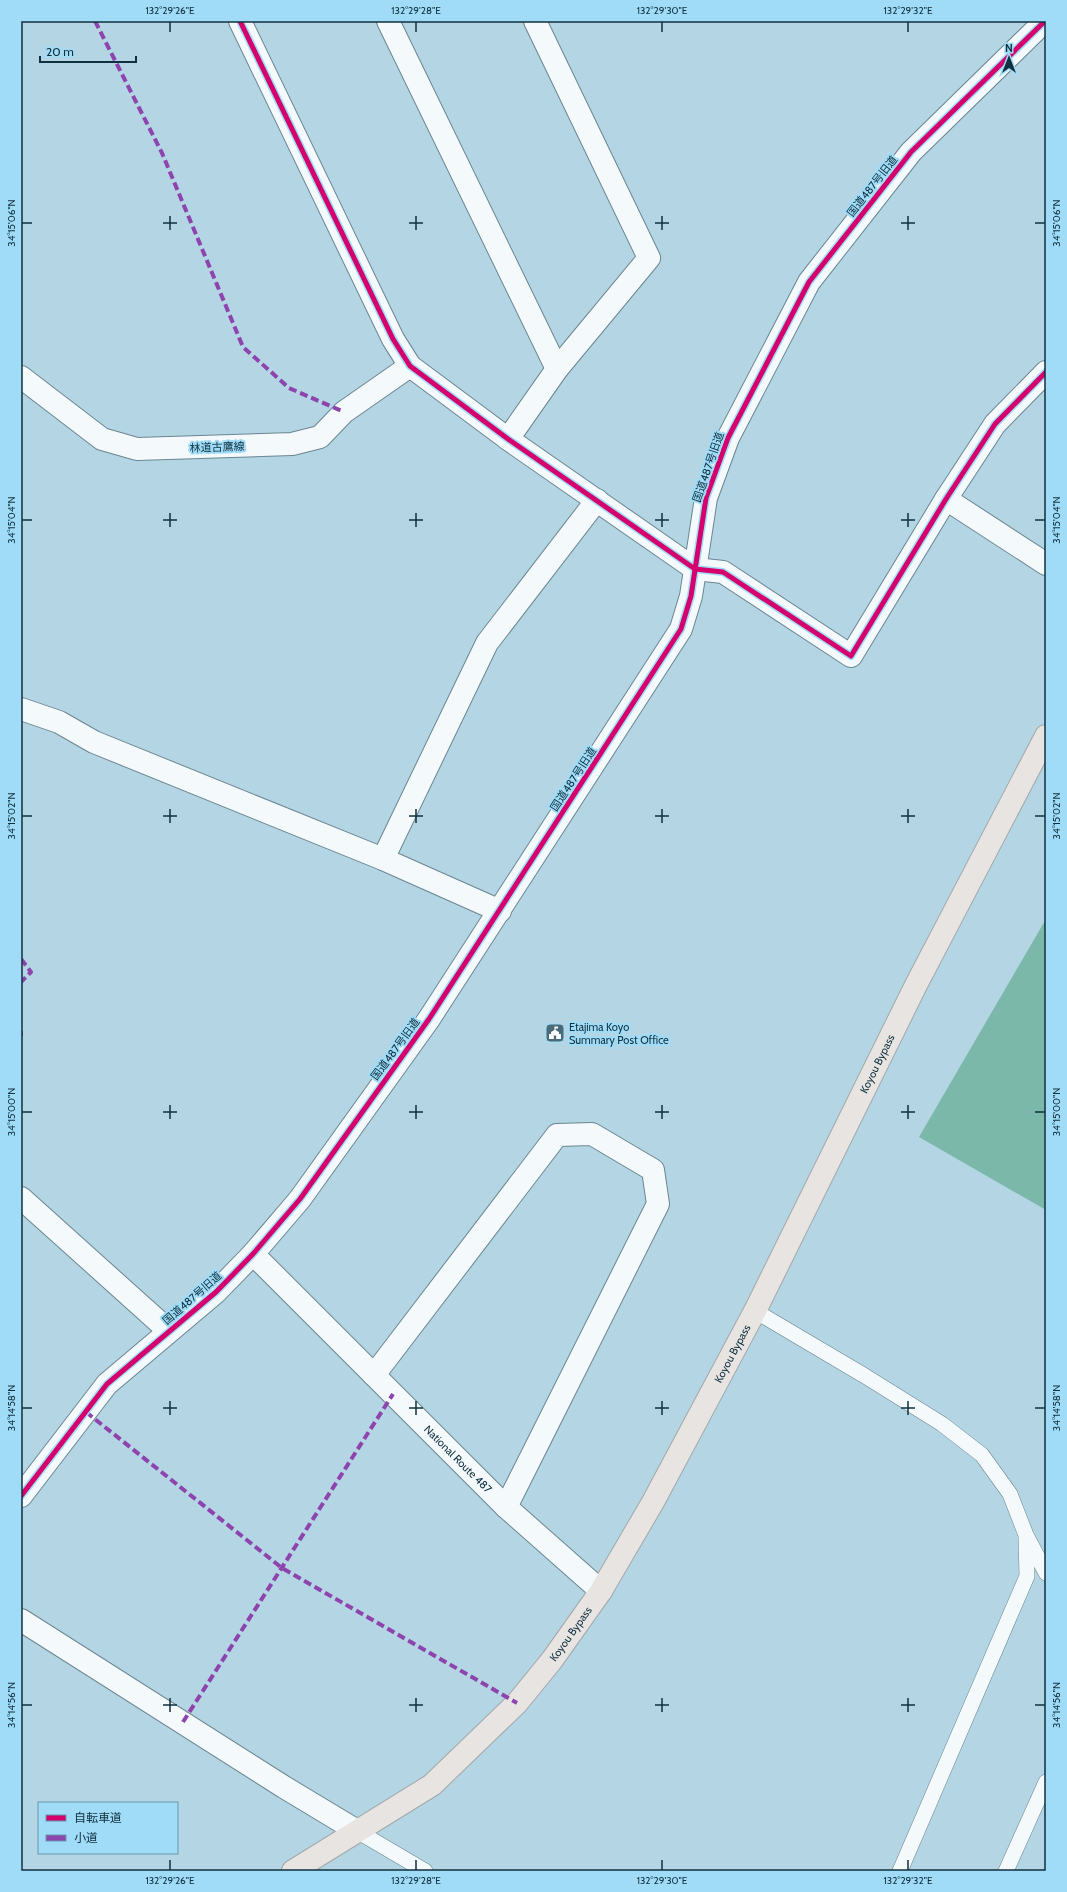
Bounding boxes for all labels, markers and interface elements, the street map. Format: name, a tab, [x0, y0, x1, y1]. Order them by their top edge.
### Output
text: 132°29'26"E	[145, 4, 195, 17]
text: 132°29'28"E	[391, 4, 441, 17]
text: 132°29'30"E	[637, 4, 688, 17]
text: 132°29'32"E	[884, 4, 933, 17]
scale bar	[40, 38, 136, 64]
north arrow	[989, 38, 1029, 78]
text: N	[1005, 41, 1013, 55]
text: 20 m	[46, 44, 74, 59]
street label: 国道487号旧道	[844, 153, 900, 219]
text: 34°15'06"N	[5, 199, 18, 247]
text: 34°15'06"N	[1050, 199, 1063, 247]
street label: 国道487号旧道	[689, 430, 727, 504]
street label: 林道古鷹線	[189, 439, 245, 455]
text: 34°15'04"N	[5, 496, 18, 544]
text: 34°15'04"N	[1050, 496, 1063, 544]
street label: 国道487号旧道	[547, 744, 599, 814]
text: 34°15'02"N	[5, 793, 18, 839]
text: 34°15'02"N	[1050, 793, 1063, 839]
street label: 国道487号旧道	[368, 1015, 422, 1083]
place label: Etajima Koyo Summary Post Office	[569, 1020, 669, 1047]
public building icon: Etajima Koyo Summary Post Office	[544, 1022, 566, 1044]
street label: Koyou Bypass	[857, 1032, 898, 1096]
text: 34°15'00"N	[5, 1088, 18, 1136]
text: 34°15'00"N	[1050, 1088, 1063, 1136]
street label: 国道487号旧道	[160, 1269, 224, 1327]
street label: Koyou Bypass	[711, 1322, 754, 1385]
text: 34°14'58"N	[5, 1385, 18, 1431]
text: 34°14'58"N	[1050, 1385, 1063, 1431]
street label: National Route 487	[421, 1422, 495, 1496]
street label: Koyou Bypass	[546, 1603, 595, 1664]
text: 34°14'56"N	[5, 1682, 18, 1728]
text: 34°14'56"N	[1050, 1682, 1063, 1728]
legend	[38, 1802, 178, 1854]
text: 自転車道	[74, 1810, 122, 1825]
text: 小道	[74, 1830, 98, 1845]
text: 132°29'26"E	[145, 1874, 195, 1887]
text: 132°29'28"E	[391, 1874, 441, 1887]
text: 132°29'30"E	[637, 1874, 688, 1887]
text: 132°29'32"E	[884, 1874, 933, 1887]

